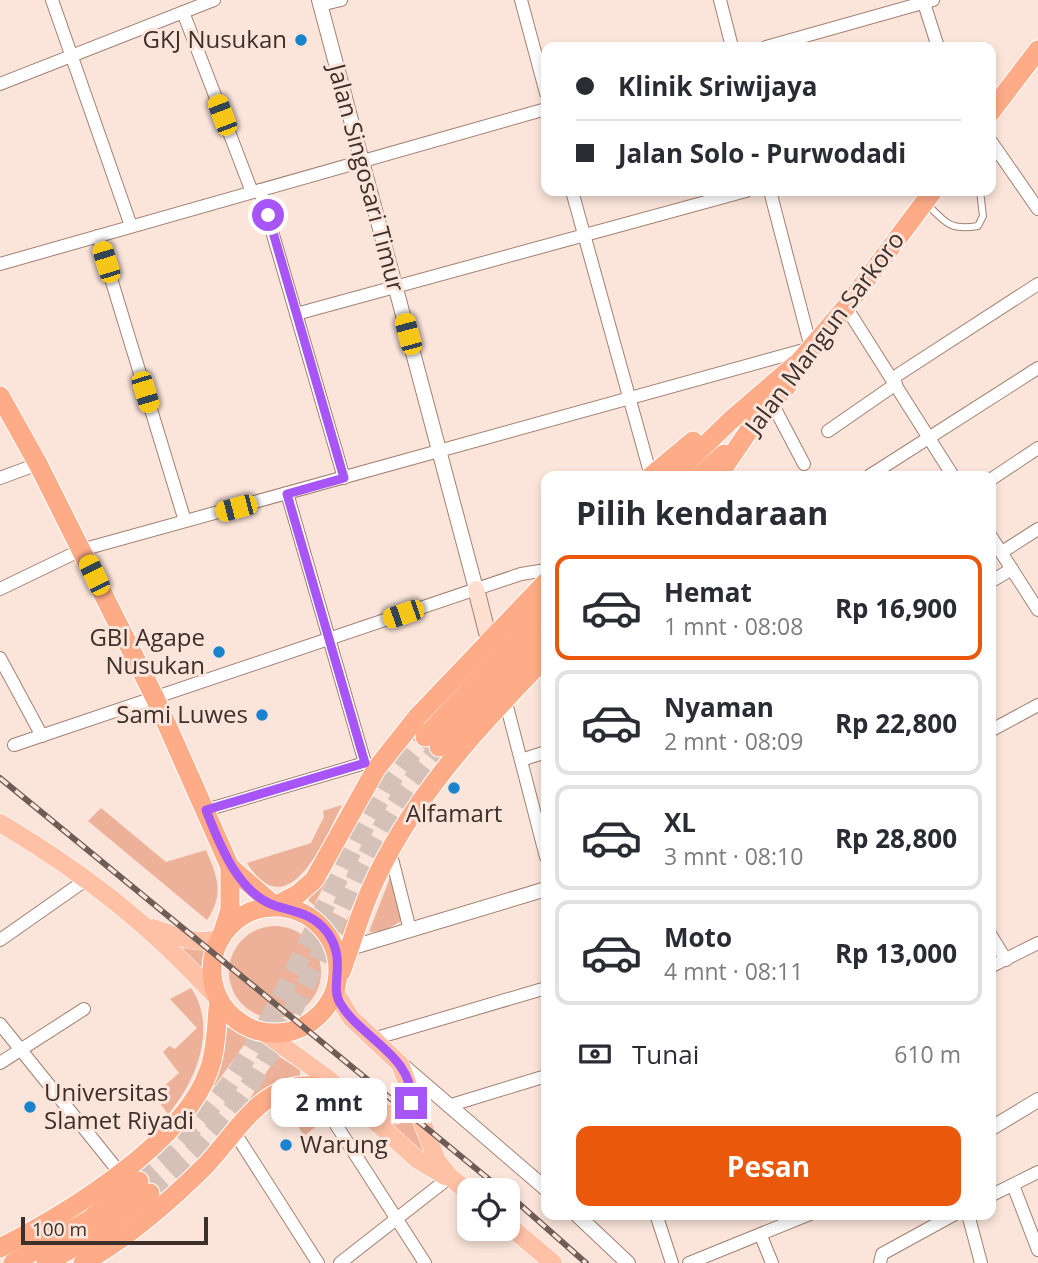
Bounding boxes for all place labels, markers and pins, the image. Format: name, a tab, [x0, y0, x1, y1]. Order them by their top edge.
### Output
place label: GKJ Nusukan	[143, 22, 287, 55]
marker: GKJ Nusukan	[293, 32, 309, 48]
place label: GBI Agape Nusukan	[89, 620, 205, 681]
marker: GBI Agape Nusukan	[211, 644, 227, 660]
place label: Sami Luwes	[116, 697, 248, 730]
marker: Sami Luwes	[254, 707, 270, 723]
marker: Alfamart	[446, 780, 462, 796]
place label: Alfamart	[406, 796, 502, 829]
place label: Universitas Slamet Riyadi	[44, 1075, 194, 1136]
marker: Universitas Slamet Riyadi	[22, 1099, 38, 1115]
place label: Warung	[300, 1127, 388, 1160]
marker: Warung	[278, 1137, 294, 1153]

